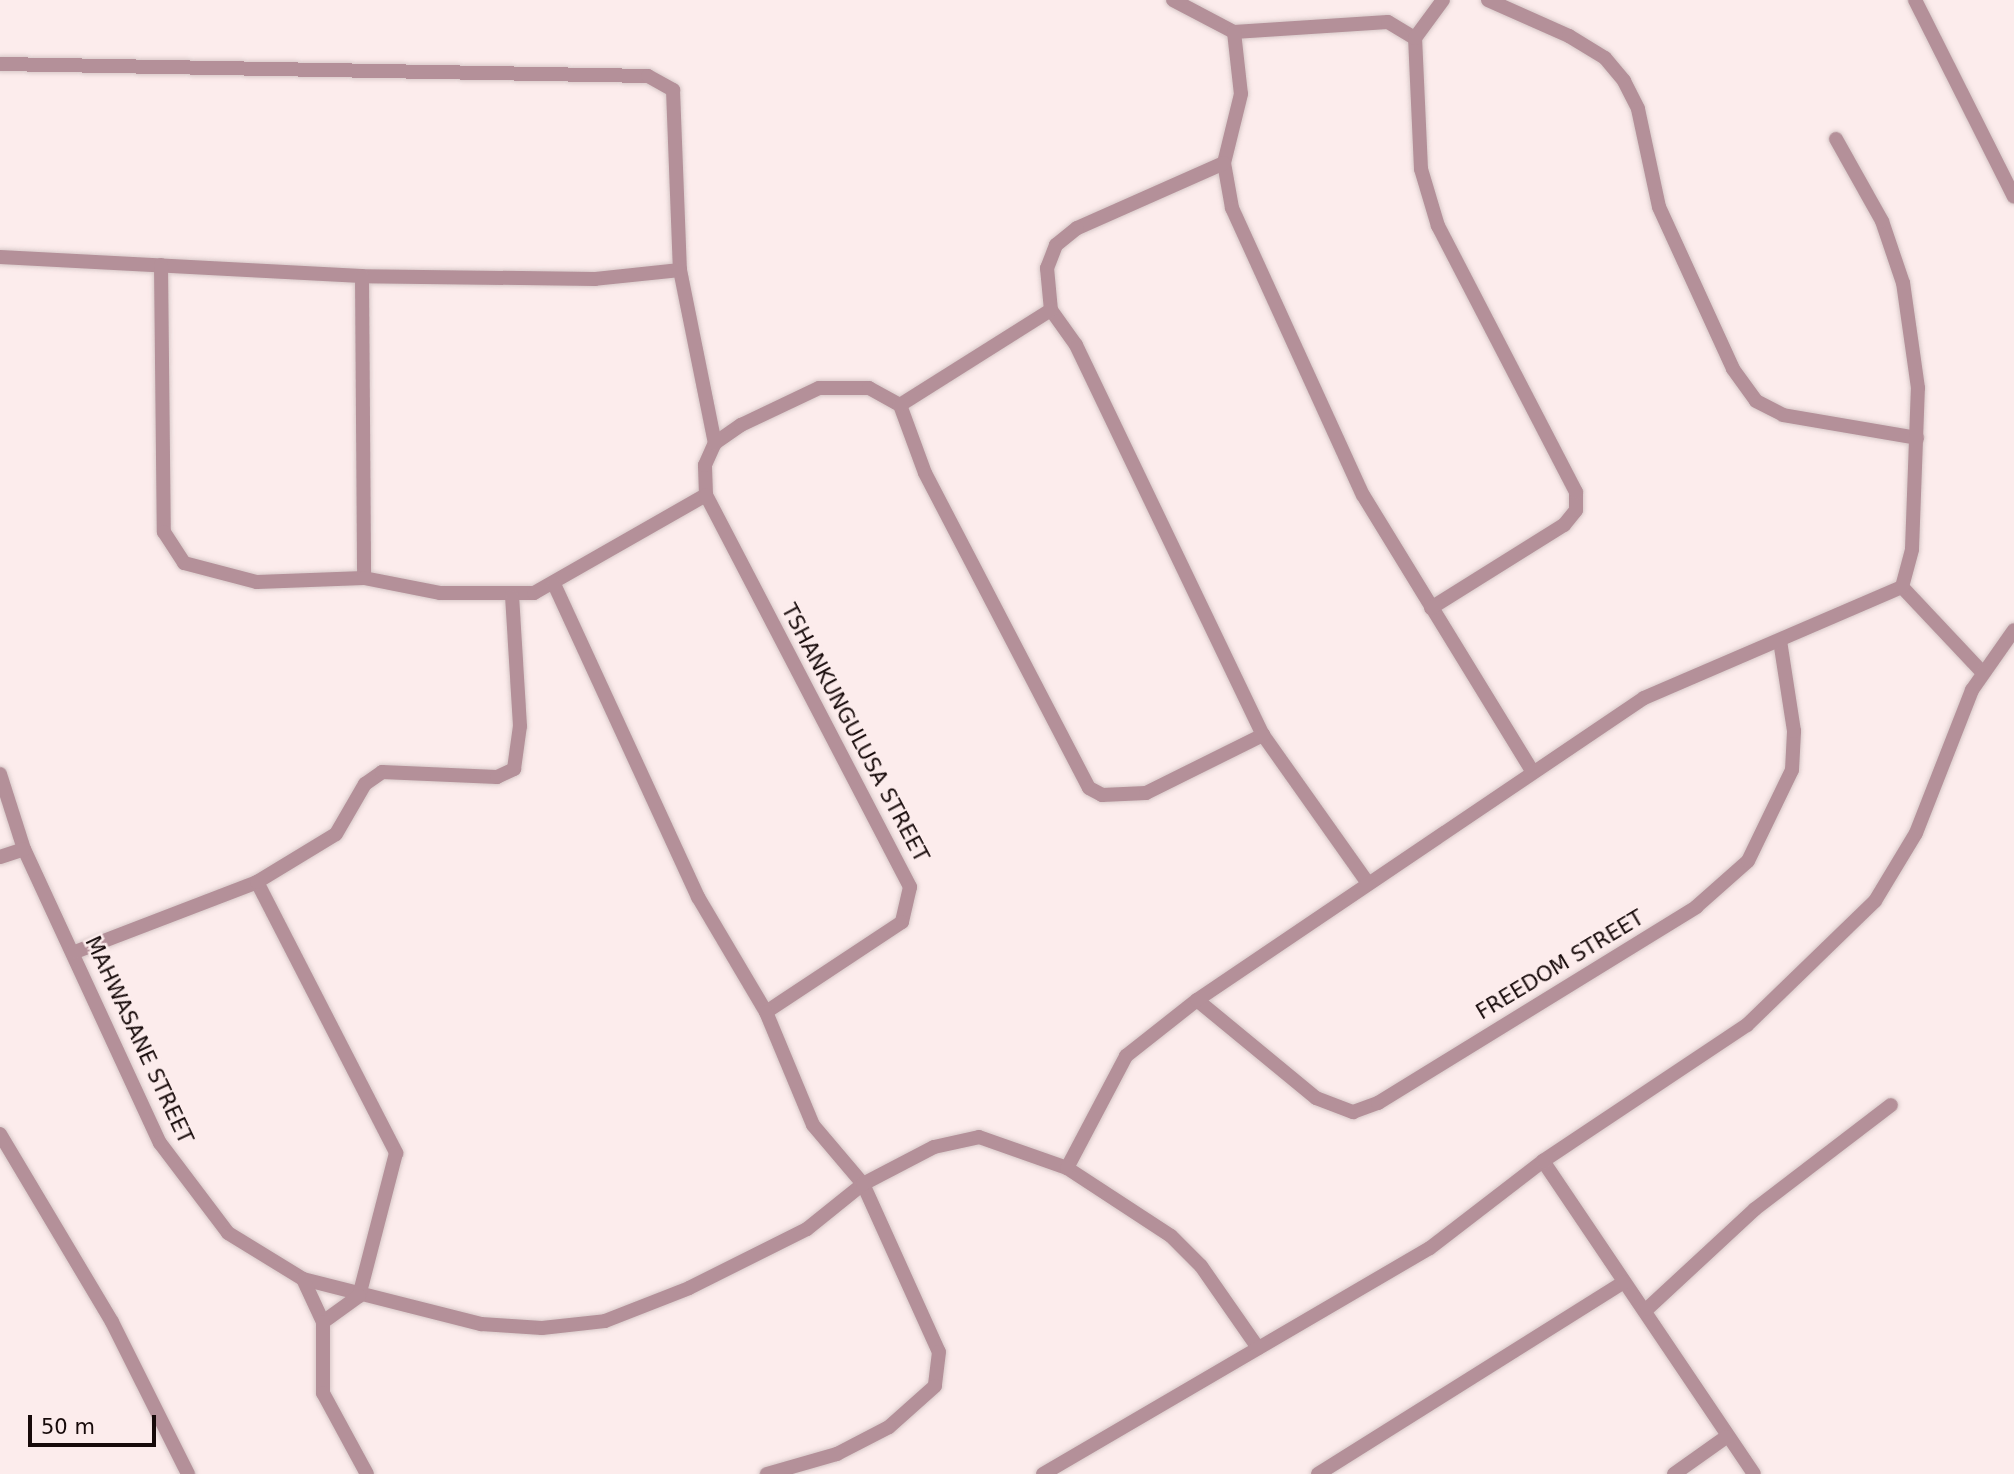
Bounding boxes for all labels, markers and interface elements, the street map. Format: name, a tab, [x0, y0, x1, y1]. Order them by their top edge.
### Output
street label: TSHANKUNGULUSA STREET	[776, 600, 934, 866]
street label: FREEDOM STREET	[1472, 905, 1648, 1025]
street label: MAHWASANE STREET	[80, 932, 198, 1148]
scale bar	[32, 1400, 159, 1444]
text: 50 m	[41, 1415, 95, 1439]

